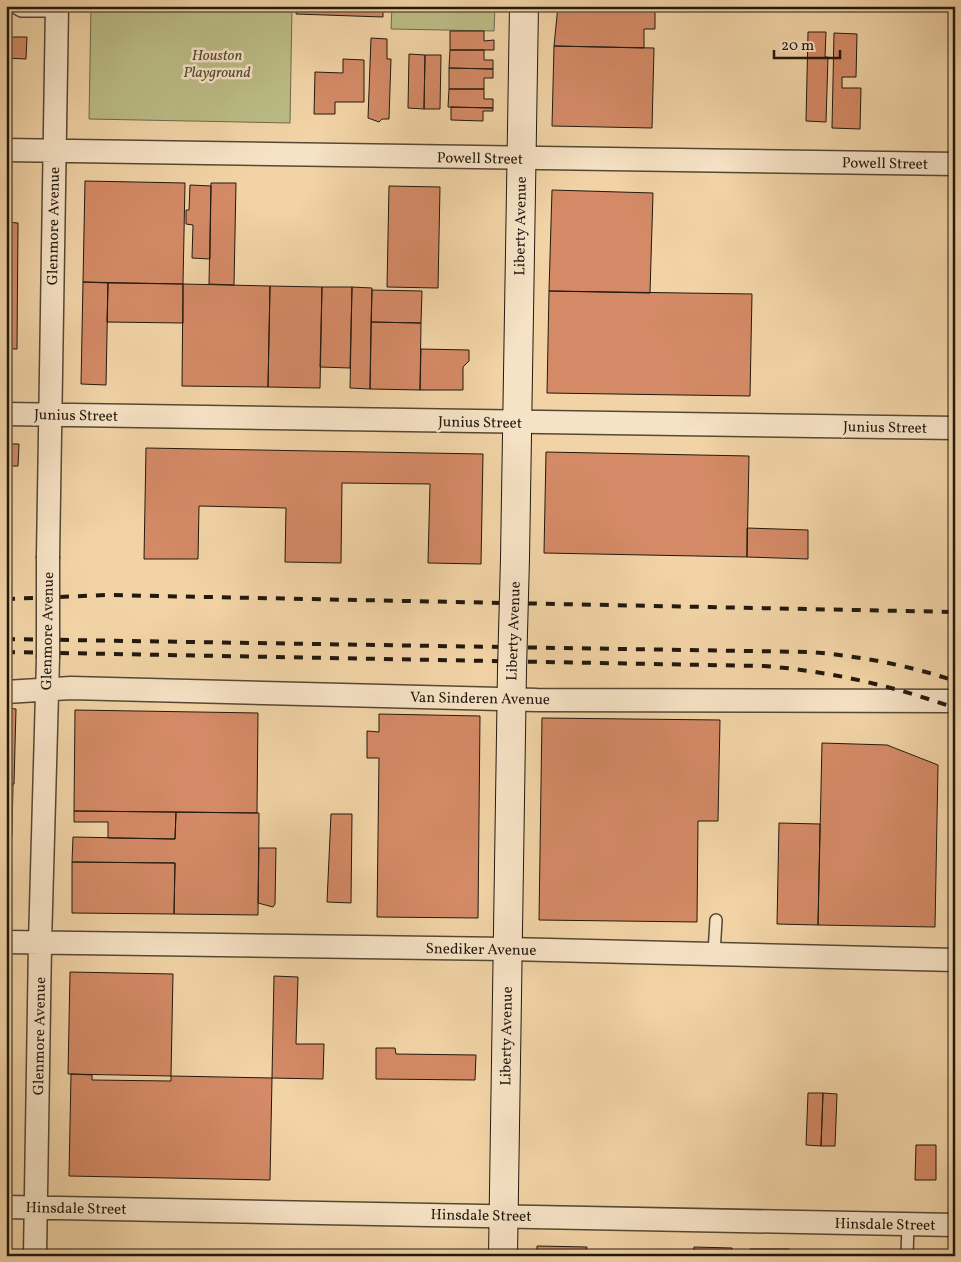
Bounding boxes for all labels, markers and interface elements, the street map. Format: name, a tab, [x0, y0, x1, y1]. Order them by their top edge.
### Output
scale bar	[774, 28, 840, 60]
text: 20 m	[781, 36, 814, 57]
park label: Houston Playground	[183, 46, 251, 84]
street label: Powell Street	[437, 148, 523, 171]
street label: Powell Street	[842, 153, 928, 176]
street label: Glenmore Avenue	[43, 167, 66, 285]
street label: Liberty Avenue	[510, 176, 533, 276]
street label: Junius Street	[34, 405, 118, 428]
street label: Junius Street	[438, 412, 522, 435]
street label: Junius Street	[843, 417, 927, 440]
street label: Glenmore Avenue	[37, 572, 60, 690]
street label: Liberty Avenue	[502, 581, 527, 681]
street label: Van Sinderen Avenue	[410, 688, 550, 711]
street label: Snediker Avenue	[425, 939, 537, 962]
street label: Glenmore Avenue	[29, 977, 52, 1095]
street label: Liberty Avenue	[496, 986, 519, 1086]
street label: Hinsdale Street	[25, 1198, 127, 1221]
street label: Hinsdale Street	[430, 1205, 532, 1228]
street label: Hinsdale Street	[834, 1214, 936, 1237]

